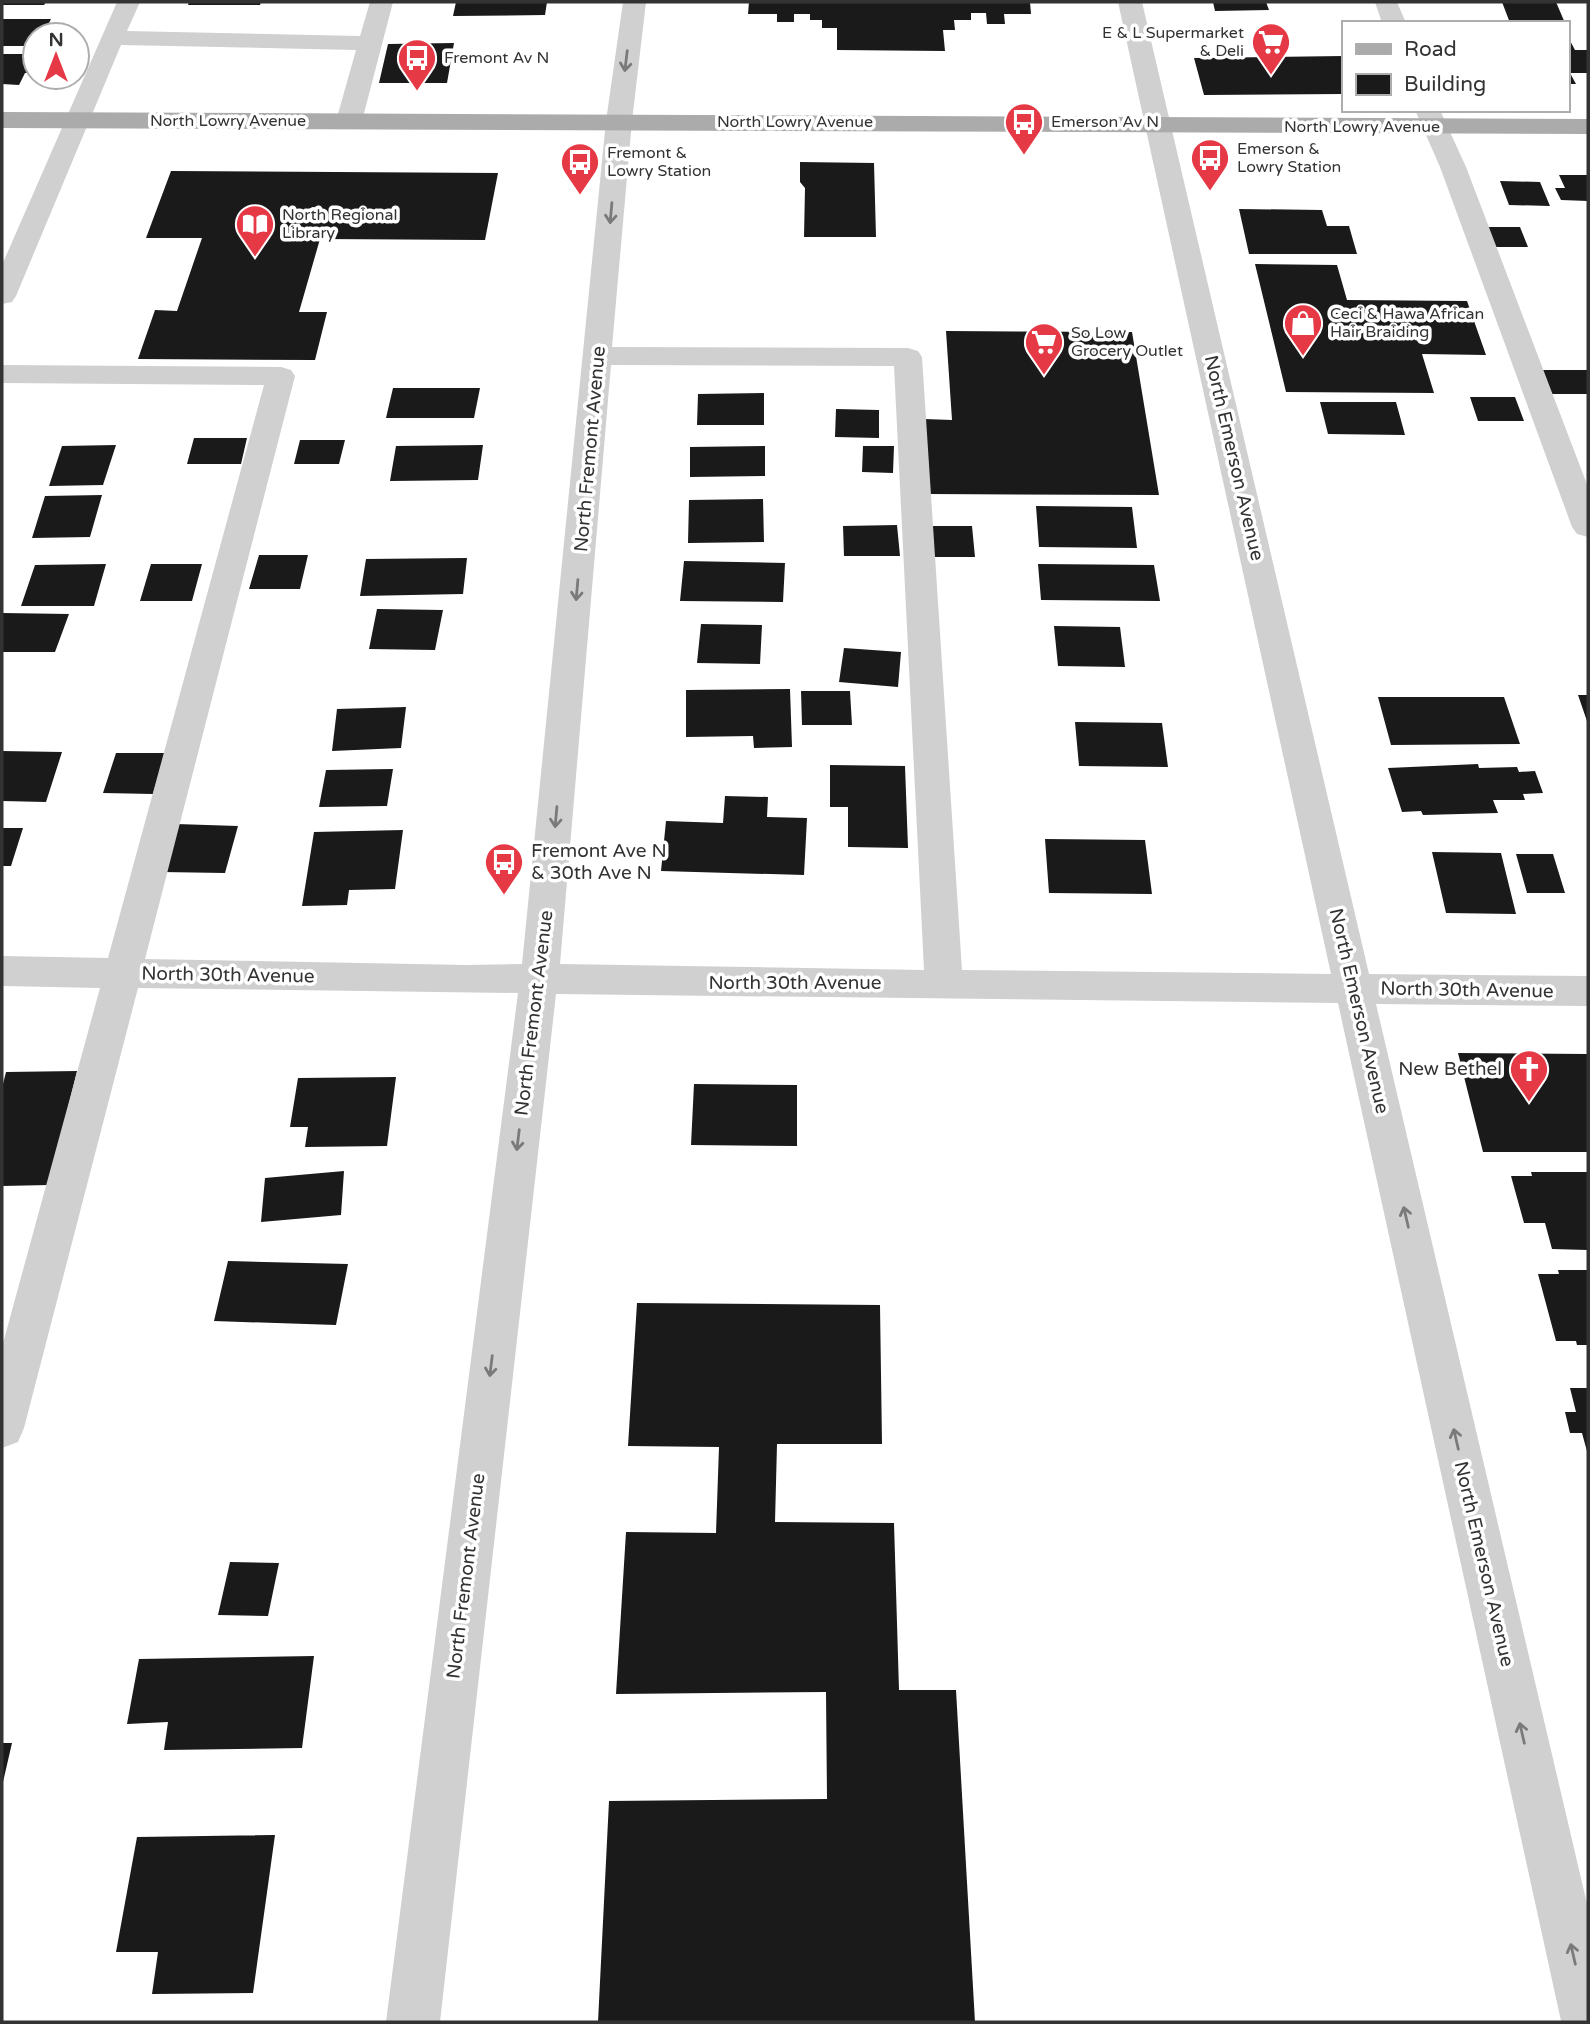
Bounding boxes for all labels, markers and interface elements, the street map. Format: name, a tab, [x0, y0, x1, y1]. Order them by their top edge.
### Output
north arrow	[21, 21, 91, 91]
supermarket icon: E & L Supermarket & Deli	[1250, 21, 1292, 76]
legend	[1342, 21, 1569, 112]
place label: E & L Supermarket & Deli	[1102, 23, 1244, 61]
text: N	[48, 29, 64, 51]
bus stop icon: Fremont Av N	[396, 37, 438, 92]
text: Road	[1404, 37, 1457, 62]
place label: Fremont Av N	[444, 48, 549, 68]
one-way arrow	[620, 49, 633, 72]
text: Building	[1404, 72, 1486, 97]
bus stop icon: Emerson Av N	[1003, 101, 1045, 156]
street label: North Lowry Avenue	[150, 111, 306, 131]
street label: North Lowry Avenue	[717, 112, 873, 132]
place label: Emerson Av N	[1051, 112, 1159, 132]
street label: North Lowry Avenue	[1284, 117, 1440, 137]
bus stop icon: Emerson & Lowry Station	[1189, 137, 1231, 192]
place label: Emerson & Lowry Station	[1237, 139, 1341, 177]
bus stop icon: Fremont & Lowry Station	[559, 141, 601, 196]
place label: Fremont & Lowry Station	[607, 143, 711, 181]
one-way arrow	[604, 201, 617, 224]
library icon: North Regional Library	[234, 203, 276, 258]
place label: North Regional Library	[282, 205, 397, 243]
shop icon: Ceci & Hawa African Hair Braiding	[1282, 302, 1324, 357]
place label: Ceci & Hawa African Hair Braiding	[1330, 304, 1484, 342]
supermarket icon: So Low Grocery Outlet	[1023, 321, 1065, 376]
place label: So Low Grocery Outlet	[1071, 323, 1183, 361]
street label: North Fremont Avenue	[570, 345, 610, 553]
street label: North Emerson Avenue	[1200, 353, 1268, 563]
one-way arrow	[570, 578, 583, 601]
one-way arrow	[549, 805, 562, 828]
place label: Fremont Ave N & 30th Ave N	[531, 840, 667, 884]
bus stop icon: Fremont Ave N & 30th Ave N	[483, 841, 525, 896]
street label: North Emerson Avenue	[1325, 906, 1393, 1116]
street label: North Fremont Avenue	[510, 909, 558, 1117]
street label: North 30th Avenue	[141, 962, 315, 988]
street label: North 30th Avenue	[708, 972, 882, 994]
street label: North 30th Avenue	[1380, 977, 1554, 1003]
church icon: New Bethel	[1508, 1048, 1550, 1103]
place label: New Bethel	[1398, 1058, 1502, 1080]
one-way arrow	[511, 1128, 524, 1151]
one-way arrow	[1399, 1206, 1412, 1229]
one-way arrow	[484, 1354, 497, 1377]
one-way arrow	[1448, 1428, 1462, 1451]
street label: North Emerson Avenue	[1450, 1459, 1518, 1669]
street label: North Fremont Avenue	[442, 1472, 490, 1680]
one-way arrow	[1515, 1722, 1529, 1745]
one-way arrow	[1566, 1944, 1579, 1966]

